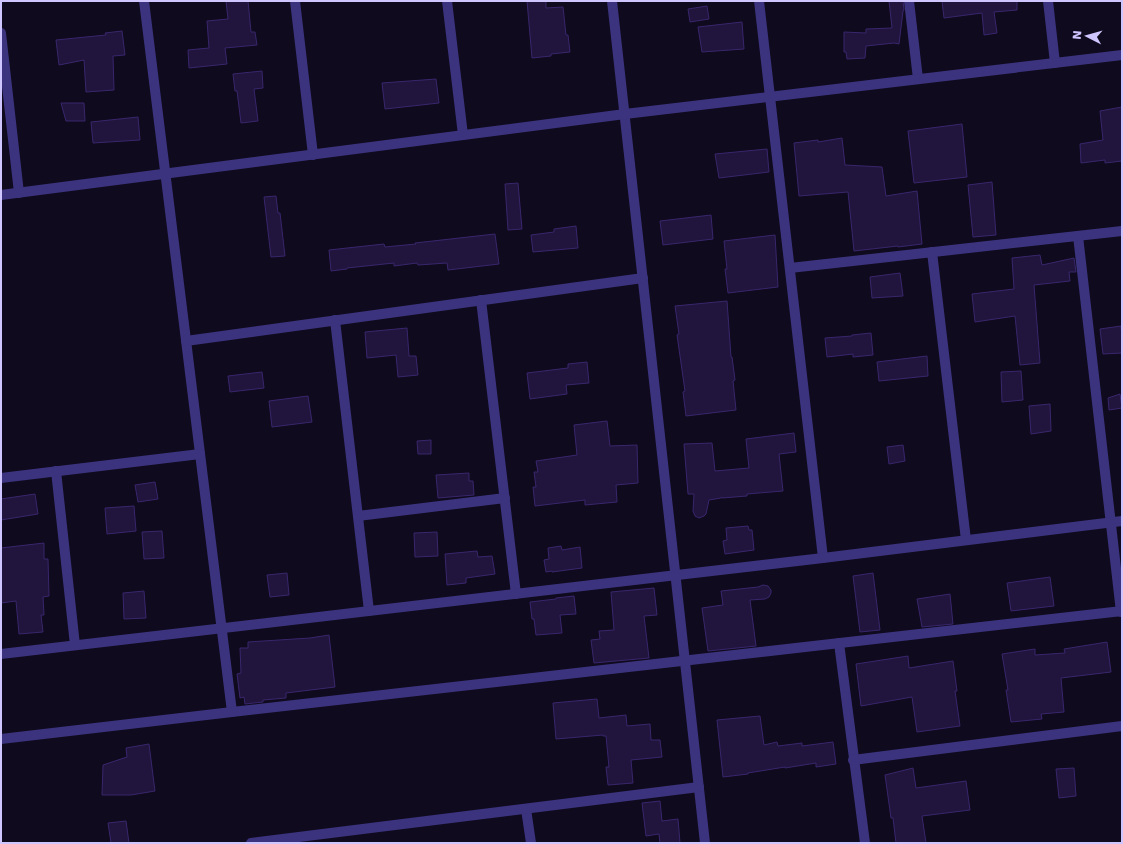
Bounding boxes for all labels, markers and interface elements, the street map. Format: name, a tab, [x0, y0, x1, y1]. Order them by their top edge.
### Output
north arrow	[1067, 16, 1107, 56]
text: N	[1071, 30, 1084, 40]

